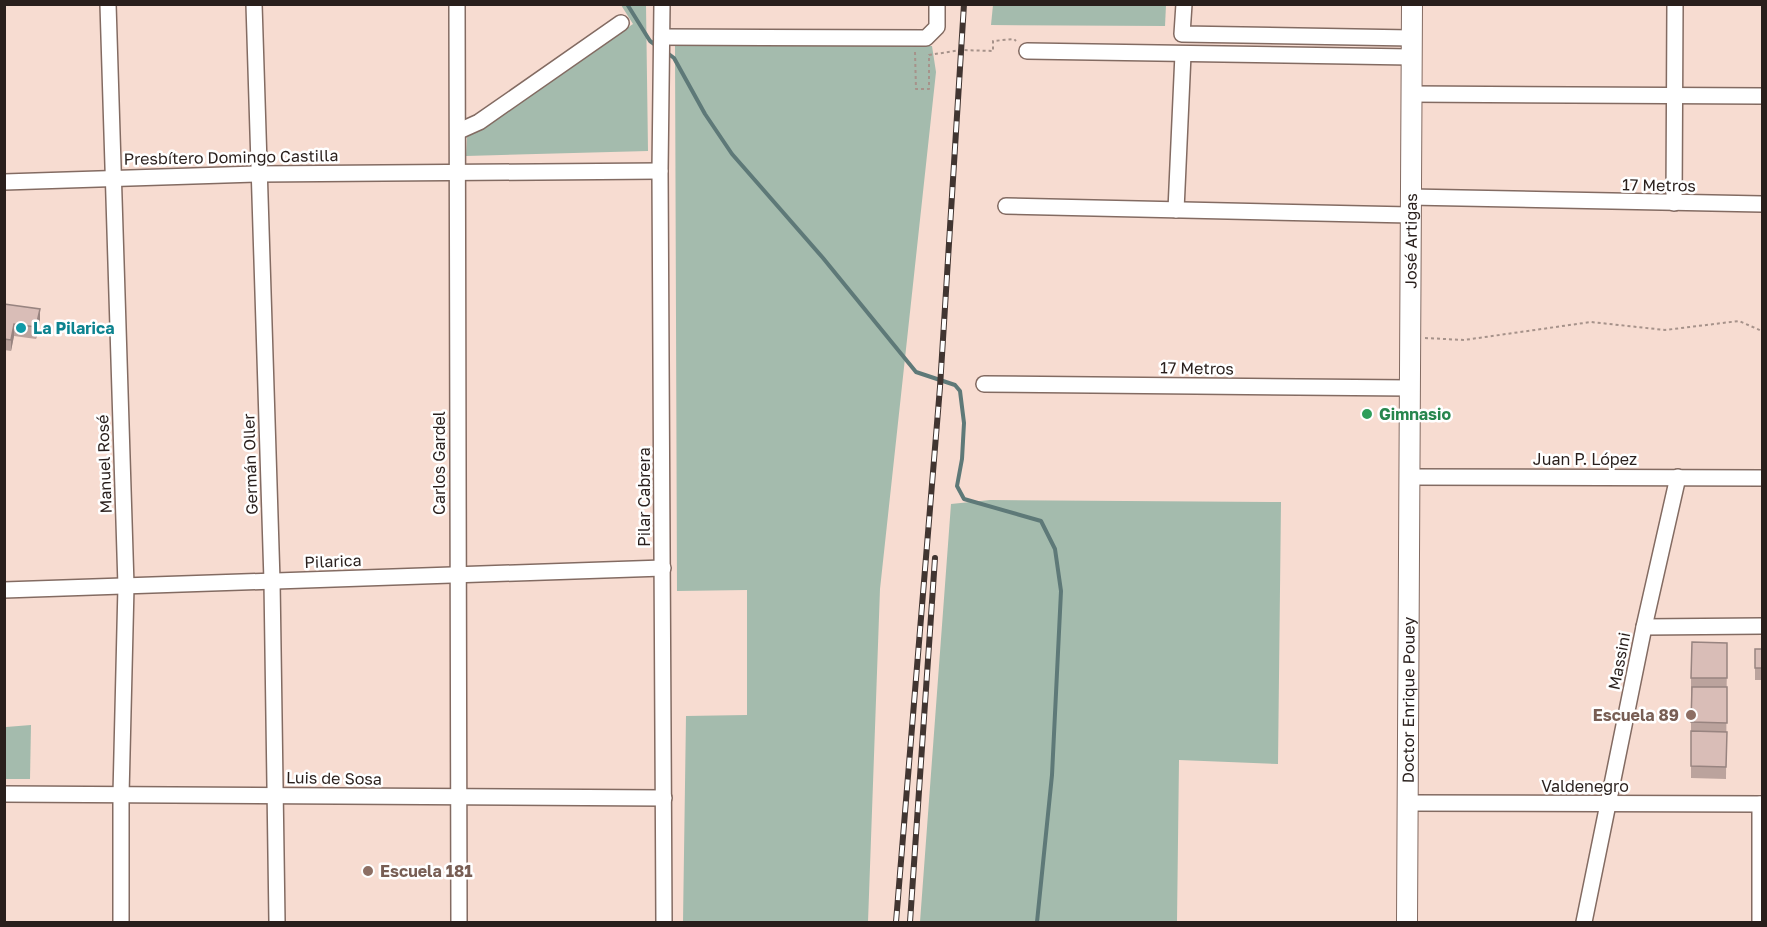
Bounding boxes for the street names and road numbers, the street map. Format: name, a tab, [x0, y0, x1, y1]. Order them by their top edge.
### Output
street label: Presbítero Domingo Castilla	[123, 145, 339, 169]
street label: 17 Metros	[1622, 174, 1696, 196]
street label: José Artigas	[1400, 193, 1421, 289]
street label: 17 Metros	[1160, 357, 1234, 379]
street label: Carlos Gardel	[429, 411, 449, 515]
street label: Germán Oller	[238, 413, 262, 515]
street label: Manuel Rosé	[92, 414, 116, 514]
street label: Pilar Cabrera	[634, 447, 654, 547]
street label: Juan P. López	[1533, 449, 1637, 469]
street label: Pilarica	[304, 550, 362, 572]
street label: Doctor Enrique Pouey	[1398, 617, 1419, 783]
street label: Massini	[1604, 631, 1634, 691]
street label: Luis de Sosa	[286, 767, 382, 789]
street label: Valdenegro	[1541, 776, 1629, 796]

